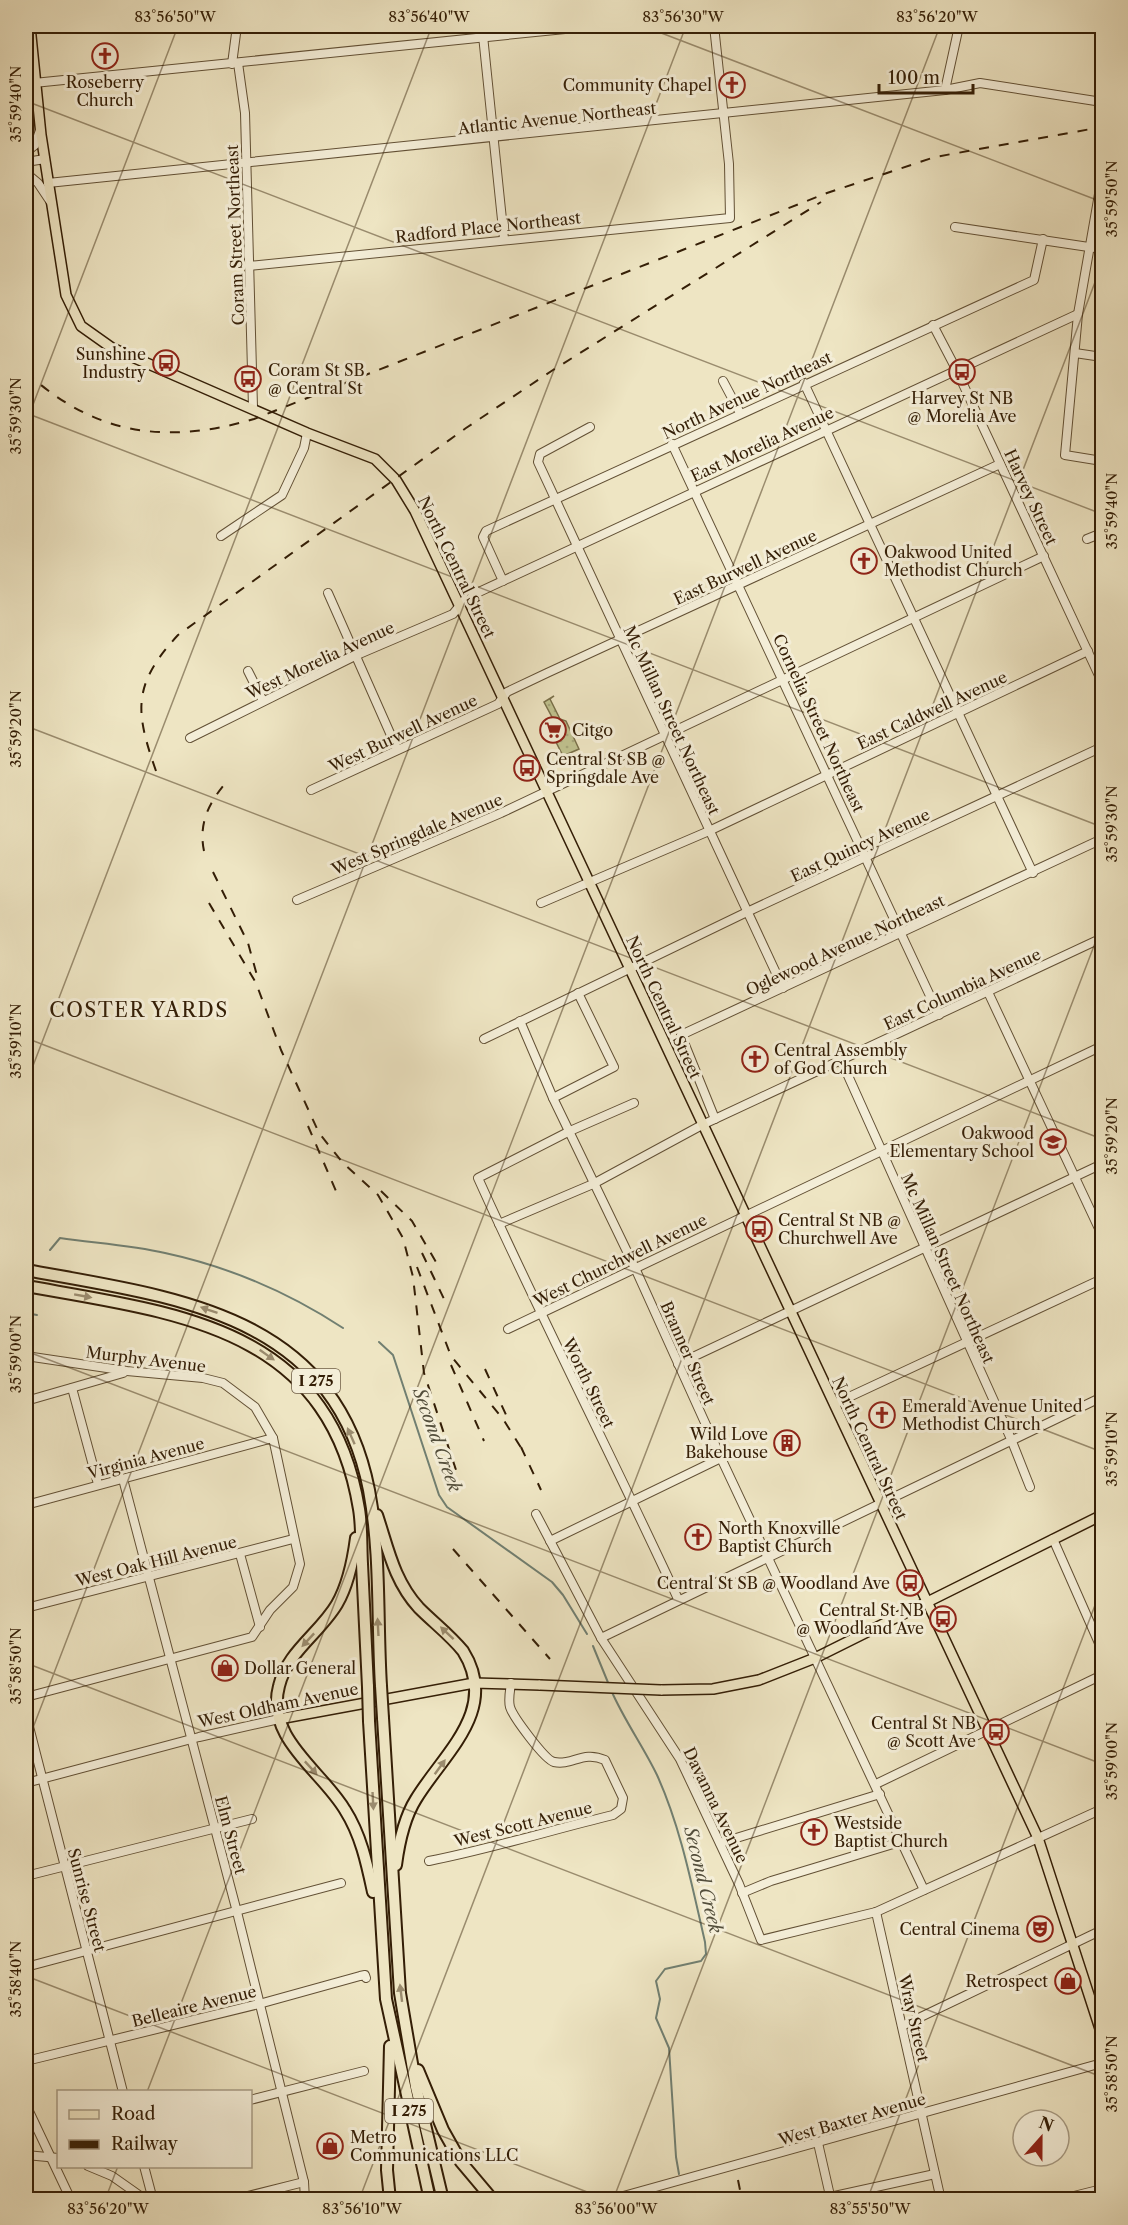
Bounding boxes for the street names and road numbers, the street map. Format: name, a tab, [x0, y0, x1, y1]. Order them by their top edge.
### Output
street label: Atlantic Avenue Northeast	[456, 98, 657, 138]
street label: Coram Street Northeast	[222, 144, 248, 326]
street label: Radford Place Northeast	[394, 207, 582, 247]
street label: North Avenue Northeast	[659, 347, 835, 443]
street label: East Morelia Avenue	[687, 402, 837, 486]
street label: Harvey Street	[1000, 446, 1062, 548]
street label: North Central Street	[414, 493, 500, 642]
street label: East Burwell Avenue	[670, 525, 820, 609]
street label: West Morelia Avenue	[242, 617, 397, 704]
street label: Mc Millan Street Northeast	[619, 622, 725, 818]
street label: Cornelia Street Northeast	[769, 631, 869, 816]
street label: East Caldwell Avenue	[854, 666, 1010, 754]
street label: West Burwell Avenue	[325, 690, 480, 777]
street label: West Springdale Avenue	[328, 789, 505, 879]
street label: East Quincy Avenue	[787, 804, 933, 886]
street label: Oglewood Avenue Northeast	[742, 890, 948, 1000]
street label: North Central Street	[622, 932, 706, 1082]
street label: East Columbia Avenue	[880, 944, 1044, 1034]
street label: Mc Millan Street Northeast	[897, 1170, 999, 1367]
street label: West Churchwell Avenue	[529, 1209, 710, 1311]
street label: Branner Street	[656, 1298, 720, 1408]
street label: Worth Street	[558, 1334, 620, 1432]
street label: Murphy Avenue	[85, 1342, 207, 1376]
road number: I 275	[292, 1369, 340, 1393]
street label: North Central Street	[828, 1373, 912, 1523]
street label: Virginia Avenue	[84, 1433, 207, 1483]
street label: West Oak Hill Avenue	[72, 1531, 239, 1591]
street label: West Oldham Avenue	[195, 1678, 360, 1732]
street label: Davanna Avenue	[679, 1744, 753, 1866]
street label: Elm Street	[211, 1794, 251, 1877]
street label: West Scott Avenue	[451, 1797, 594, 1851]
street label: Sunrise Street	[64, 1846, 111, 1954]
street label: Wray Street	[894, 1971, 934, 2064]
street label: Belleaire Avenue	[130, 1981, 258, 2031]
street label: West Baxter Avenue	[775, 2088, 928, 2150]
road number: I 275	[385, 2099, 433, 2123]

